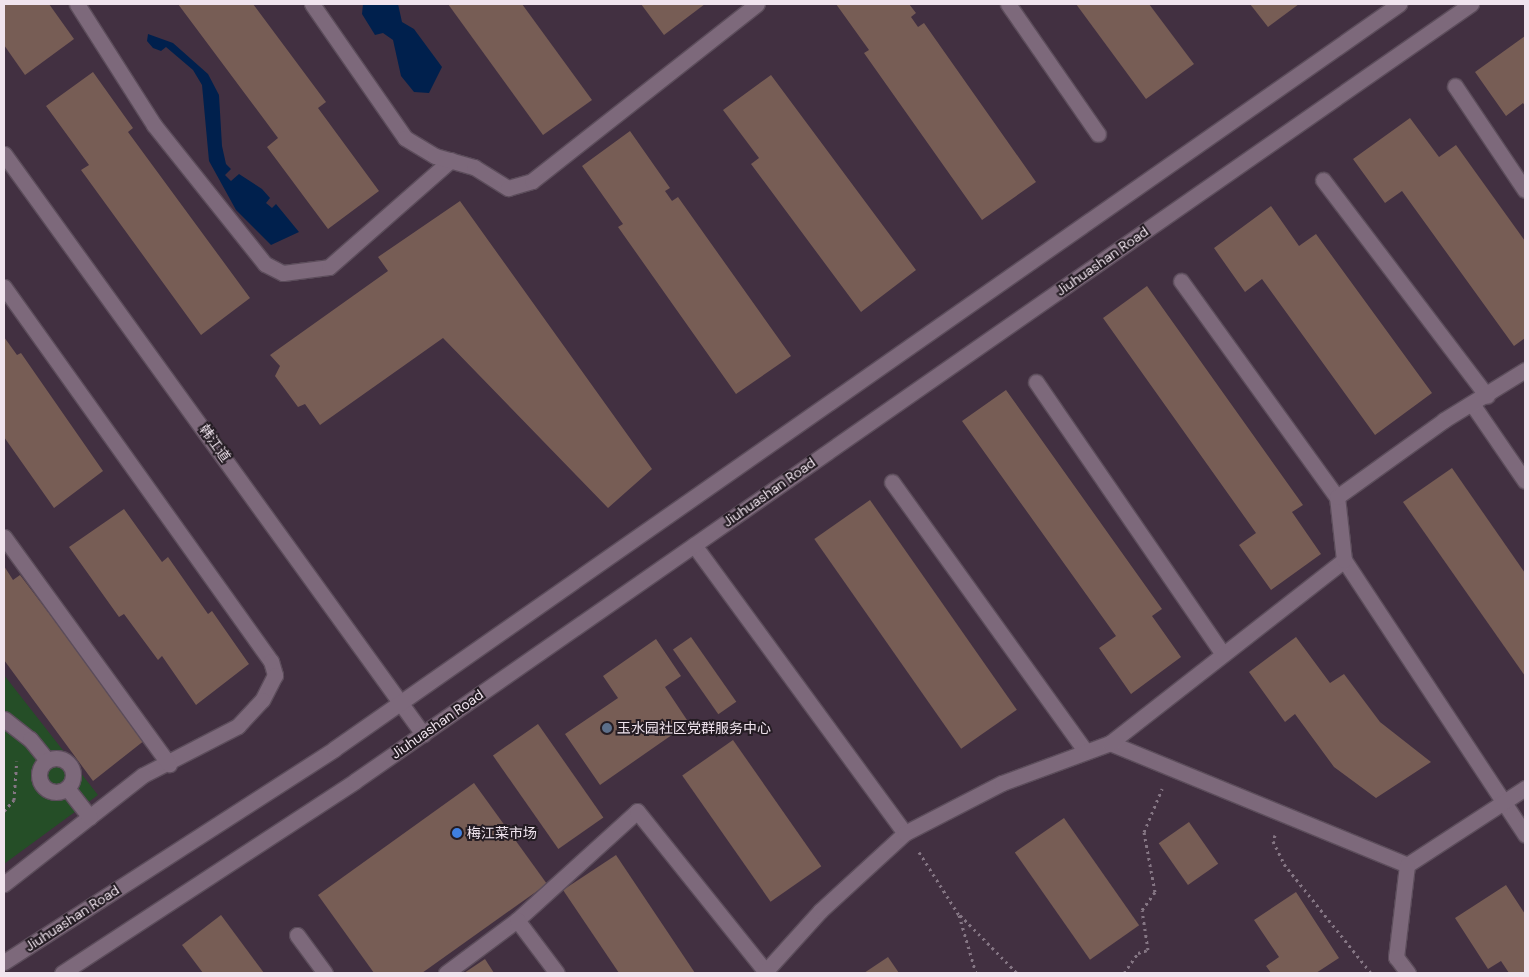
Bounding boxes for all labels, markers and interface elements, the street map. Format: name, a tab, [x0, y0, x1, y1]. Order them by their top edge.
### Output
street label: Jiuhuashan Road	[1052, 223, 1152, 299]
street label: 韩江道	[196, 421, 234, 465]
street label: Jiuhuashan Road	[719, 454, 819, 530]
street label: Jiuhuashan Road	[387, 686, 487, 762]
place label: 玉水园社区党群服务中心	[617, 720, 771, 736]
marker: 玉水园社区党群服务中心	[601, 722, 613, 734]
place label: 梅江菜市场	[467, 825, 537, 841]
marker: 梅江菜市场	[451, 827, 463, 839]
street label: Jiuhuashan Road	[22, 881, 122, 955]

